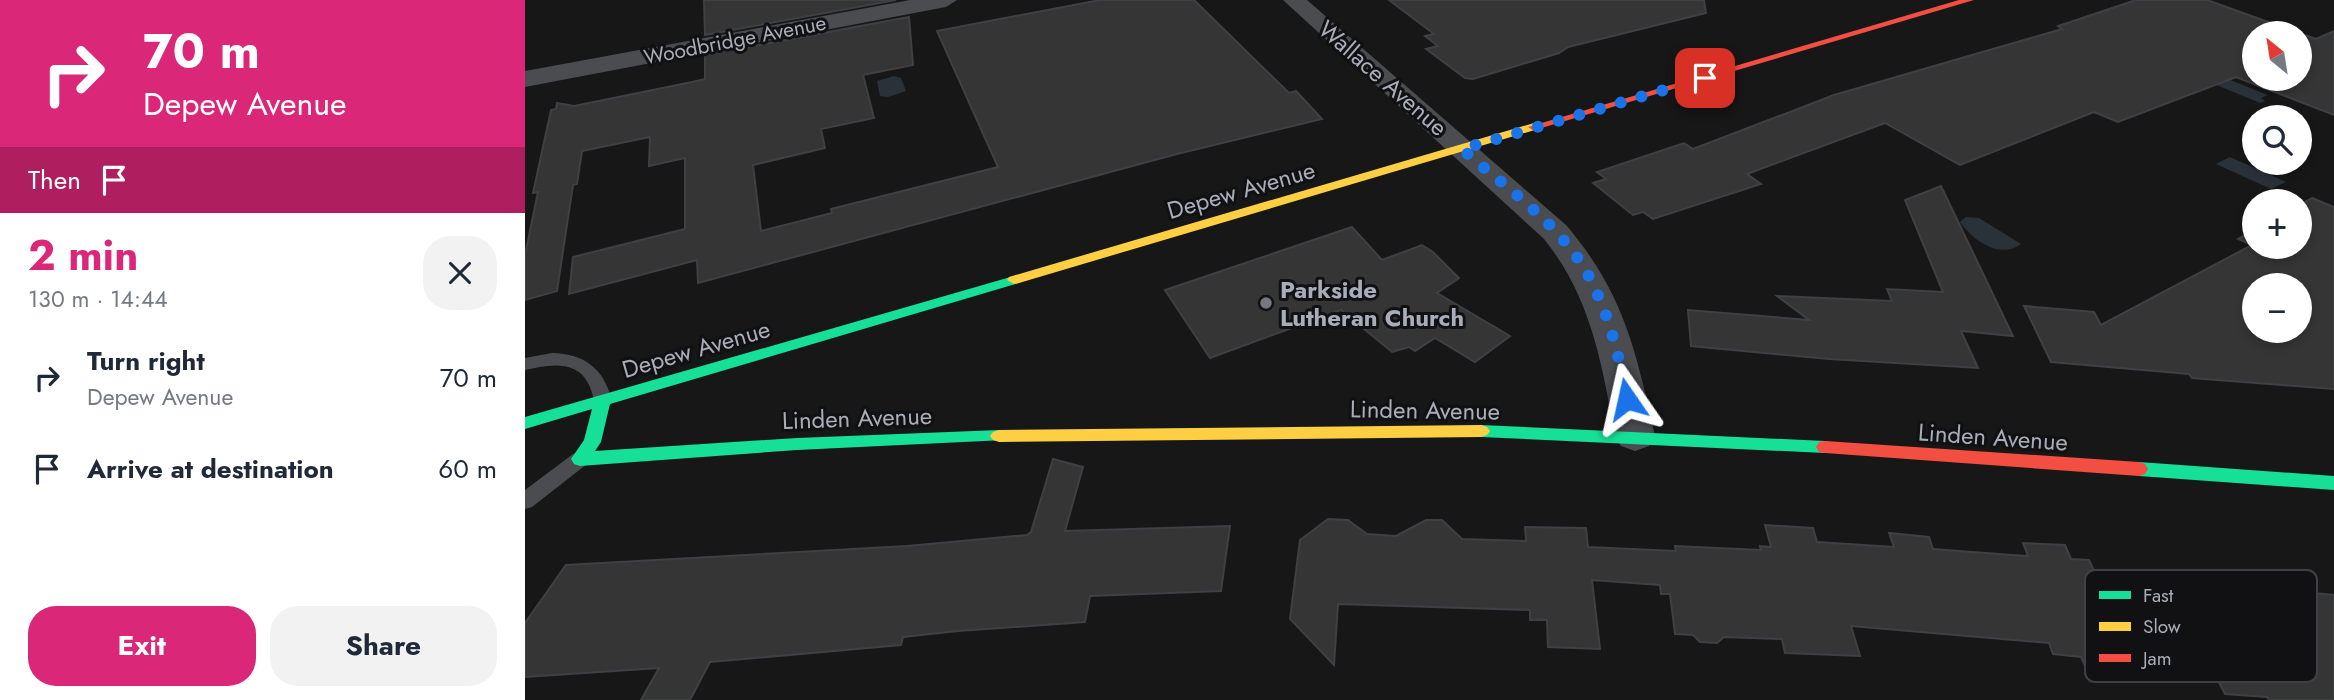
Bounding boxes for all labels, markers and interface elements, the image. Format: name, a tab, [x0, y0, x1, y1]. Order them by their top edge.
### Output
street label: Woodbridge Avenue	[641, 8, 829, 72]
street label: Wallace Avenue	[1311, 12, 1455, 144]
text: 70 m	[143, 16, 260, 86]
north arrow	[2242, 21, 2312, 91]
map controls	[2242, 21, 2312, 343]
icon: right	[28, 28, 119, 119]
pin	[1675, 48, 1735, 108]
icon: arrive	[1686, 59, 1724, 97]
text: Depew Avenue	[143, 81, 347, 127]
button: search	[2242, 105, 2312, 175]
street label: Depew Avenue	[1163, 152, 1319, 228]
text: Then	[28, 161, 81, 199]
icon: arrive	[95, 161, 133, 199]
button: +	[2242, 189, 2312, 259]
text: 2 min	[28, 225, 138, 286]
button: close	[423, 236, 497, 310]
place label: Parkside Lutheran Church	[1280, 272, 1464, 335]
button: −	[2242, 273, 2312, 343]
text: 130 m · 14:44	[28, 282, 168, 316]
marker: Parkside Lutheran Church	[1258, 295, 1274, 311]
street label: Depew Avenue	[618, 311, 774, 387]
text: Turn right	[87, 342, 205, 380]
icon: right	[28, 359, 66, 397]
text: 70 m	[440, 359, 497, 397]
position arrow	[1590, 362, 1664, 436]
text: Depew Avenue	[87, 380, 233, 414]
street label: Linden Avenue	[1350, 391, 1500, 429]
street label: Linden Avenue	[781, 398, 933, 438]
street label: Linden Avenue	[1917, 414, 2069, 460]
icon: arrive	[28, 450, 66, 488]
text: Arrive at destination	[87, 450, 334, 488]
text: 60 m	[438, 450, 497, 488]
legend	[2085, 570, 2317, 682]
text: Fast	[2143, 582, 2174, 609]
button: Exit	[28, 606, 256, 686]
button: Share	[270, 606, 497, 686]
text: Slow	[2143, 613, 2181, 640]
text: Jam	[2140, 645, 2172, 672]

